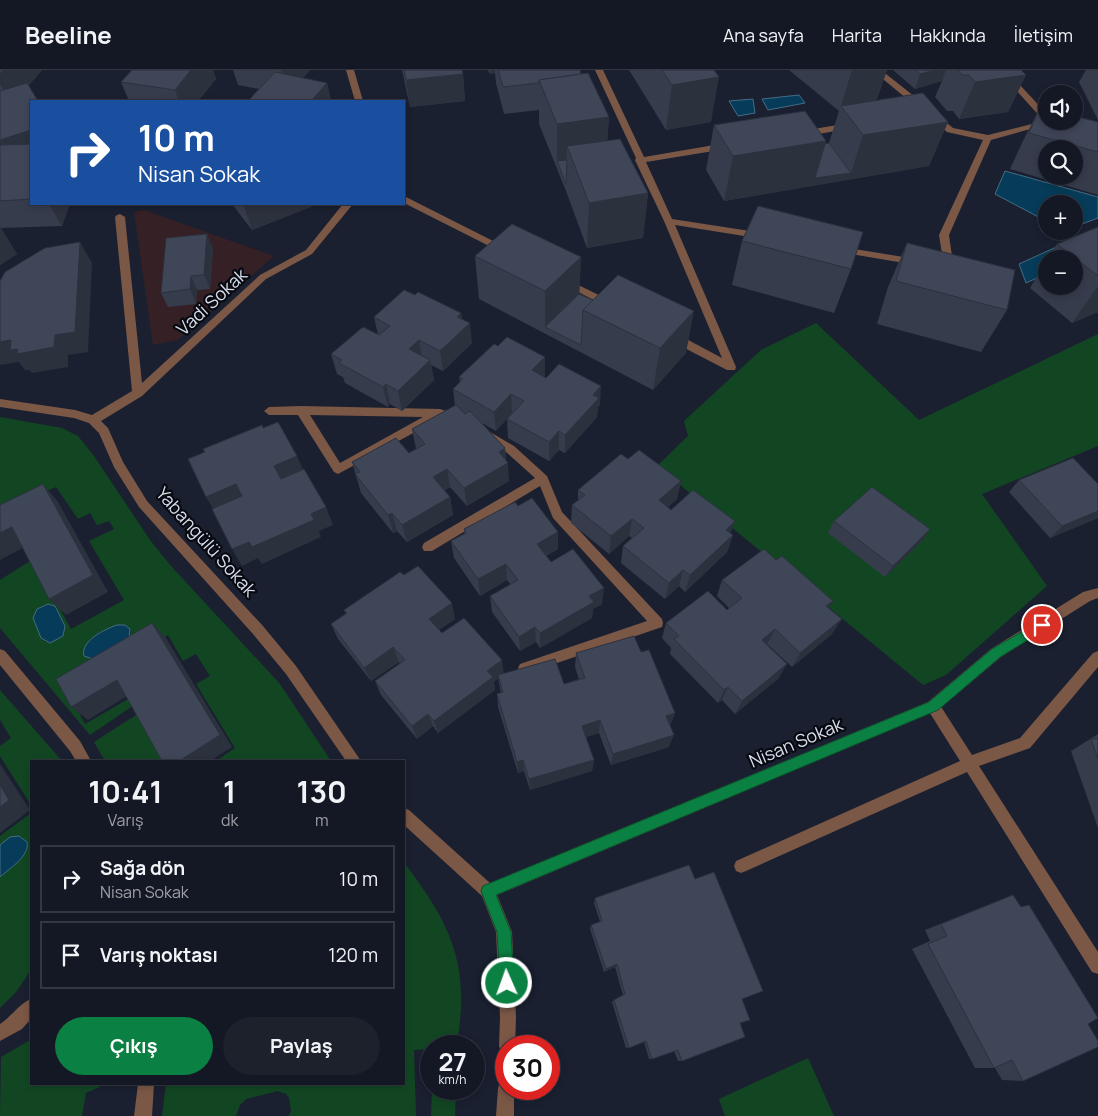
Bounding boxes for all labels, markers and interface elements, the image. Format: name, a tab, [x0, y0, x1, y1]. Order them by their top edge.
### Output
text: Beeline	[25, 18, 112, 51]
text: Ana sayfa	[723, 23, 804, 47]
text: Harita	[832, 23, 882, 47]
text: Hakkında	[910, 23, 986, 47]
text: İletişim	[1014, 23, 1073, 47]
map controls	[1038, 85, 1083, 295]
button: sound	[1038, 85, 1083, 130]
text: 10 m	[138, 114, 215, 162]
icon: right	[55, 120, 120, 185]
button: search	[1038, 140, 1083, 185]
text: Nisan Sokak	[138, 159, 260, 189]
button: +	[1038, 195, 1083, 240]
button: −	[1038, 250, 1083, 295]
street label: Vadi Sokak	[171, 262, 253, 340]
street label: Yabangülü Sokak	[151, 482, 263, 602]
pin	[1021, 604, 1063, 646]
icon: arrive	[1028, 611, 1056, 639]
street label: Nisan Sokak	[745, 711, 847, 773]
text: 10:41	[88, 771, 163, 812]
text: 1	[223, 771, 236, 812]
text: 130	[297, 771, 347, 812]
text: Varış	[108, 809, 143, 831]
text: dk	[221, 809, 238, 831]
text: m	[315, 809, 328, 831]
text: Sağa dön	[100, 855, 185, 881]
icon: right	[57, 865, 85, 893]
text: 10 m	[339, 866, 378, 892]
text: Nisan Sokak	[100, 881, 189, 903]
icon: arrive	[57, 941, 85, 969]
text: Varış noktası	[100, 942, 218, 968]
text: 120 m	[328, 942, 378, 968]
position arrow	[480, 956, 532, 1008]
button: Çıkış	[55, 1017, 213, 1075]
button: Paylaş	[223, 1017, 380, 1075]
speed limit sign: 30	[495, 1035, 560, 1100]
text: 27	[438, 1044, 467, 1079]
text: km/h	[439, 1071, 466, 1088]

